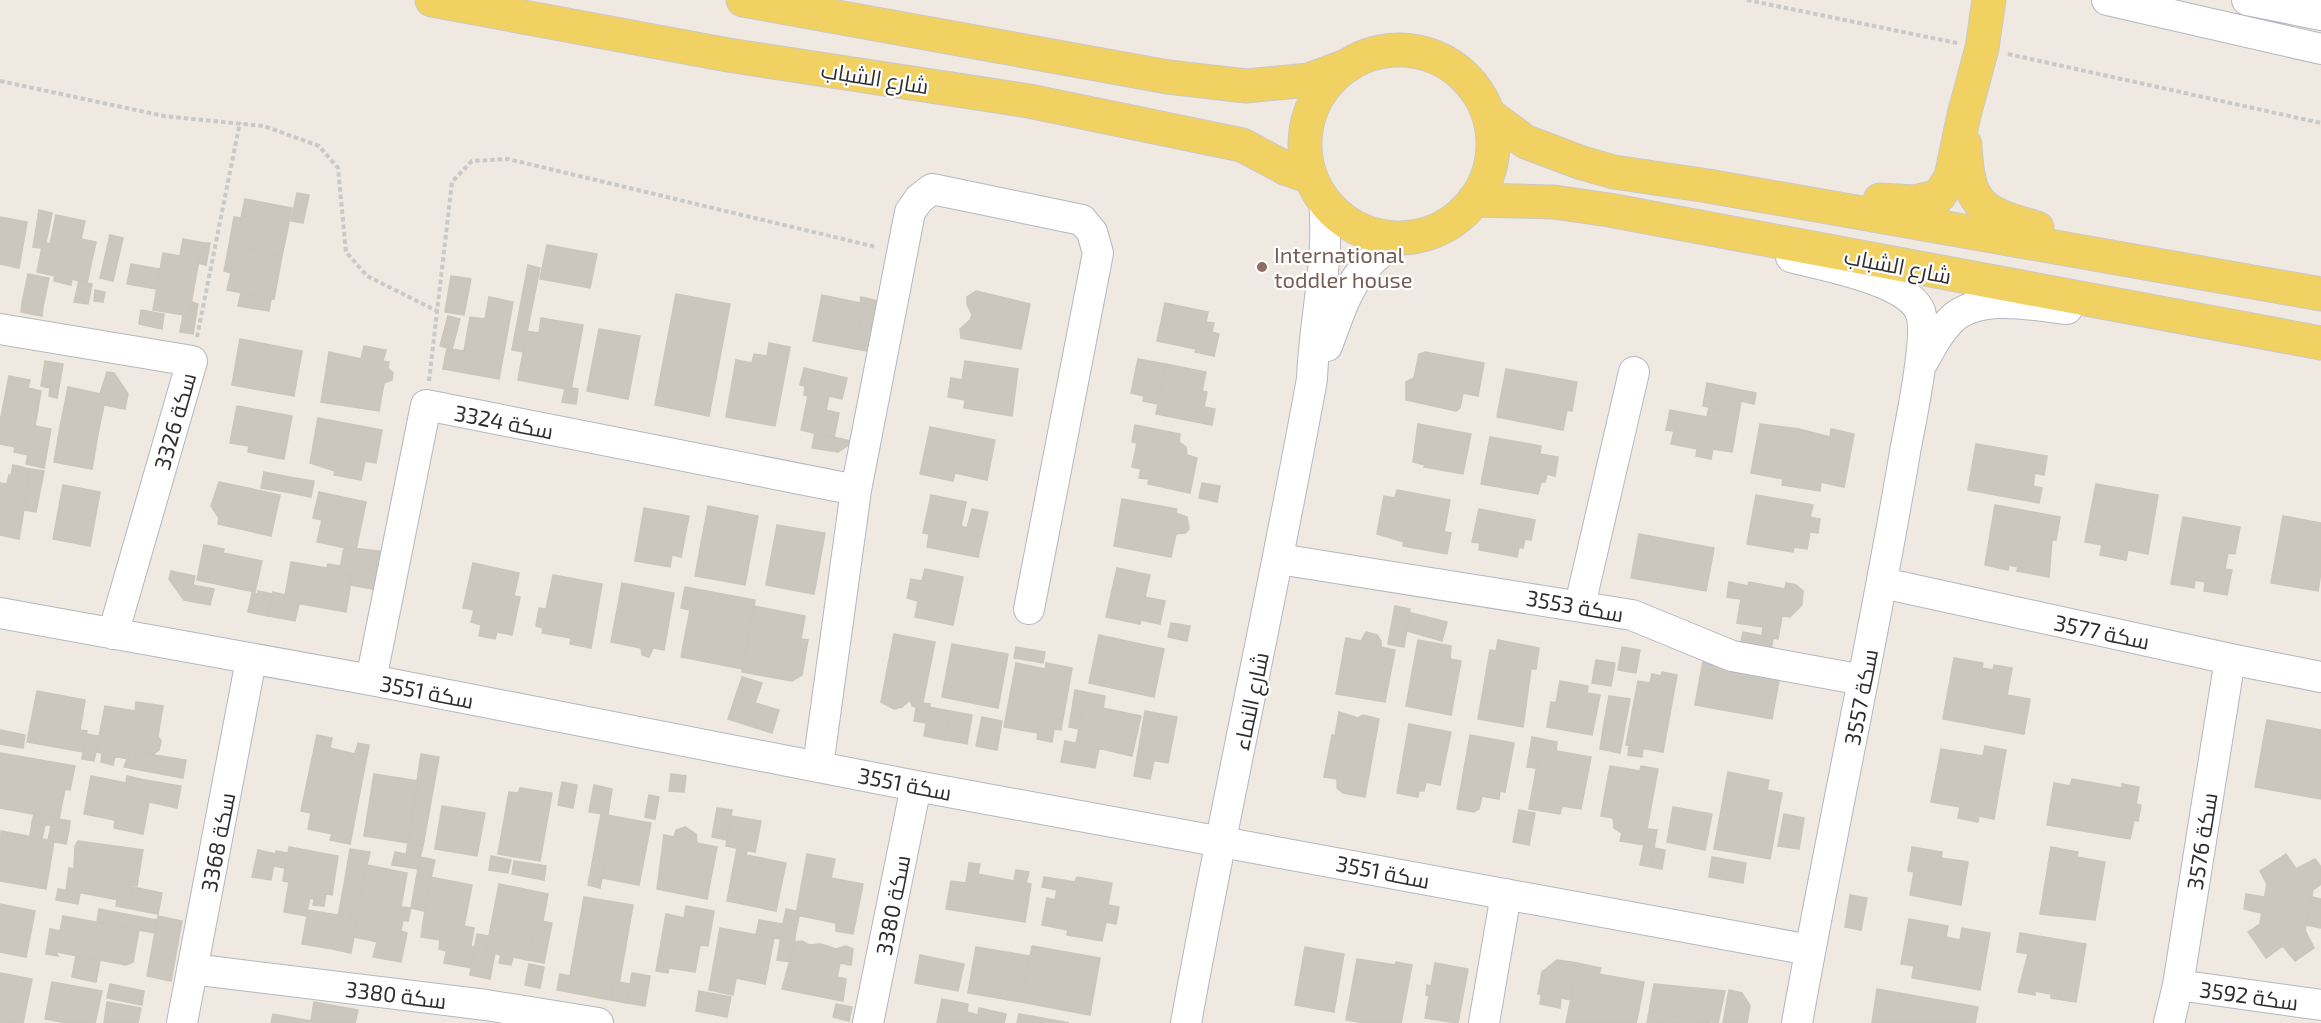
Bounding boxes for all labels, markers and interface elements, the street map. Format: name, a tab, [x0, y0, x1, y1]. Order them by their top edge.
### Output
street label: شارع الشباب	[819, 56, 931, 101]
place label: International toddler house	[1274, 241, 1413, 292]
street label: شارع الشباب	[1842, 242, 1954, 291]
marker: International toddler house	[1255, 260, 1269, 274]
street label: سكة 3326	[148, 369, 200, 473]
street label: سكة 3324	[452, 399, 556, 443]
street label: سكة 3553	[1524, 584, 1626, 626]
street label: سكة 3577	[2052, 608, 2152, 654]
street label: سكة 3557	[1838, 647, 1882, 747]
street label: شارع النماء	[1227, 650, 1276, 753]
street label: سكة 3551	[378, 669, 476, 713]
street label: سكة 3551	[856, 761, 954, 805]
street label: سكة 3368	[195, 790, 239, 894]
street label: سكة 3576	[2180, 790, 2222, 892]
street label: سكة 3551	[1334, 849, 1432, 893]
street label: سكة 3380	[870, 853, 914, 957]
street label: سكة 3380	[344, 975, 448, 1013]
street label: سكة 3592	[2198, 975, 2300, 1015]

